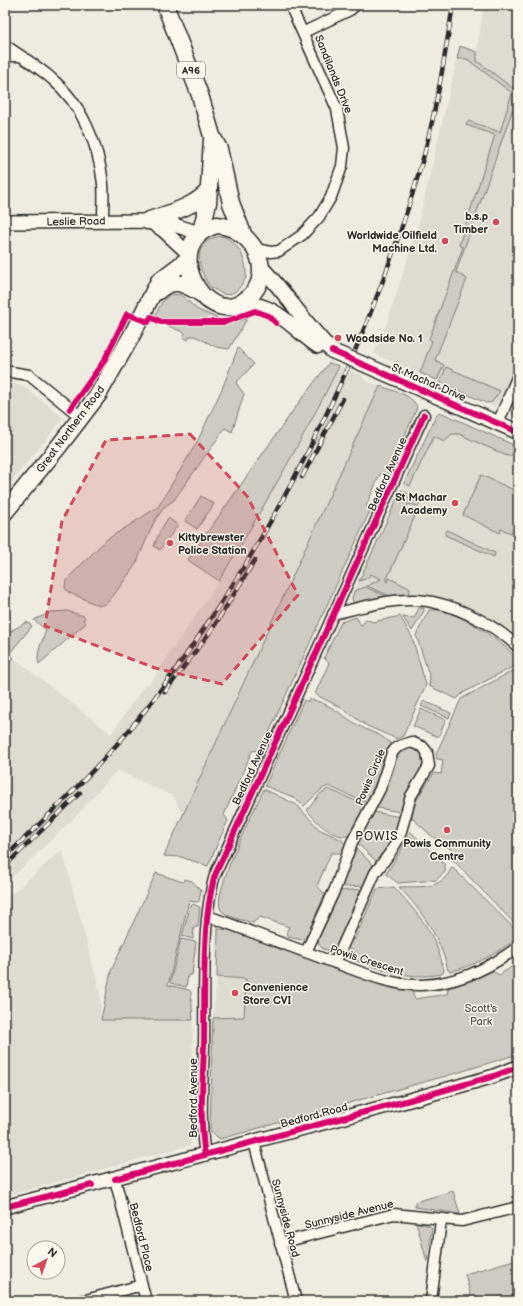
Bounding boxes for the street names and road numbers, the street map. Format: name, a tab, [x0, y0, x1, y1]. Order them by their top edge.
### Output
street label: Sandilands Drive	[312, 33, 355, 116]
road number: A96	[177, 62, 205, 78]
street label: Leslie Road	[46, 214, 106, 229]
street label: St Machar Drive	[390, 361, 468, 404]
street label: Great Northern Road	[33, 383, 107, 475]
street label: Bedford Avenue	[365, 435, 410, 513]
street label: Bedford Avenue	[230, 729, 275, 807]
street label: Powis Circle	[353, 747, 388, 807]
street label: Powis Crescent	[328, 942, 406, 979]
street label: Bedford Avenue	[187, 1058, 200, 1138]
street label: Bedford Road	[279, 1100, 349, 1131]
street label: Sunnyside Road	[269, 1178, 302, 1259]
street label: Sunnyside Avenue	[303, 1197, 395, 1232]
street label: Bedford Place	[127, 1201, 156, 1273]

